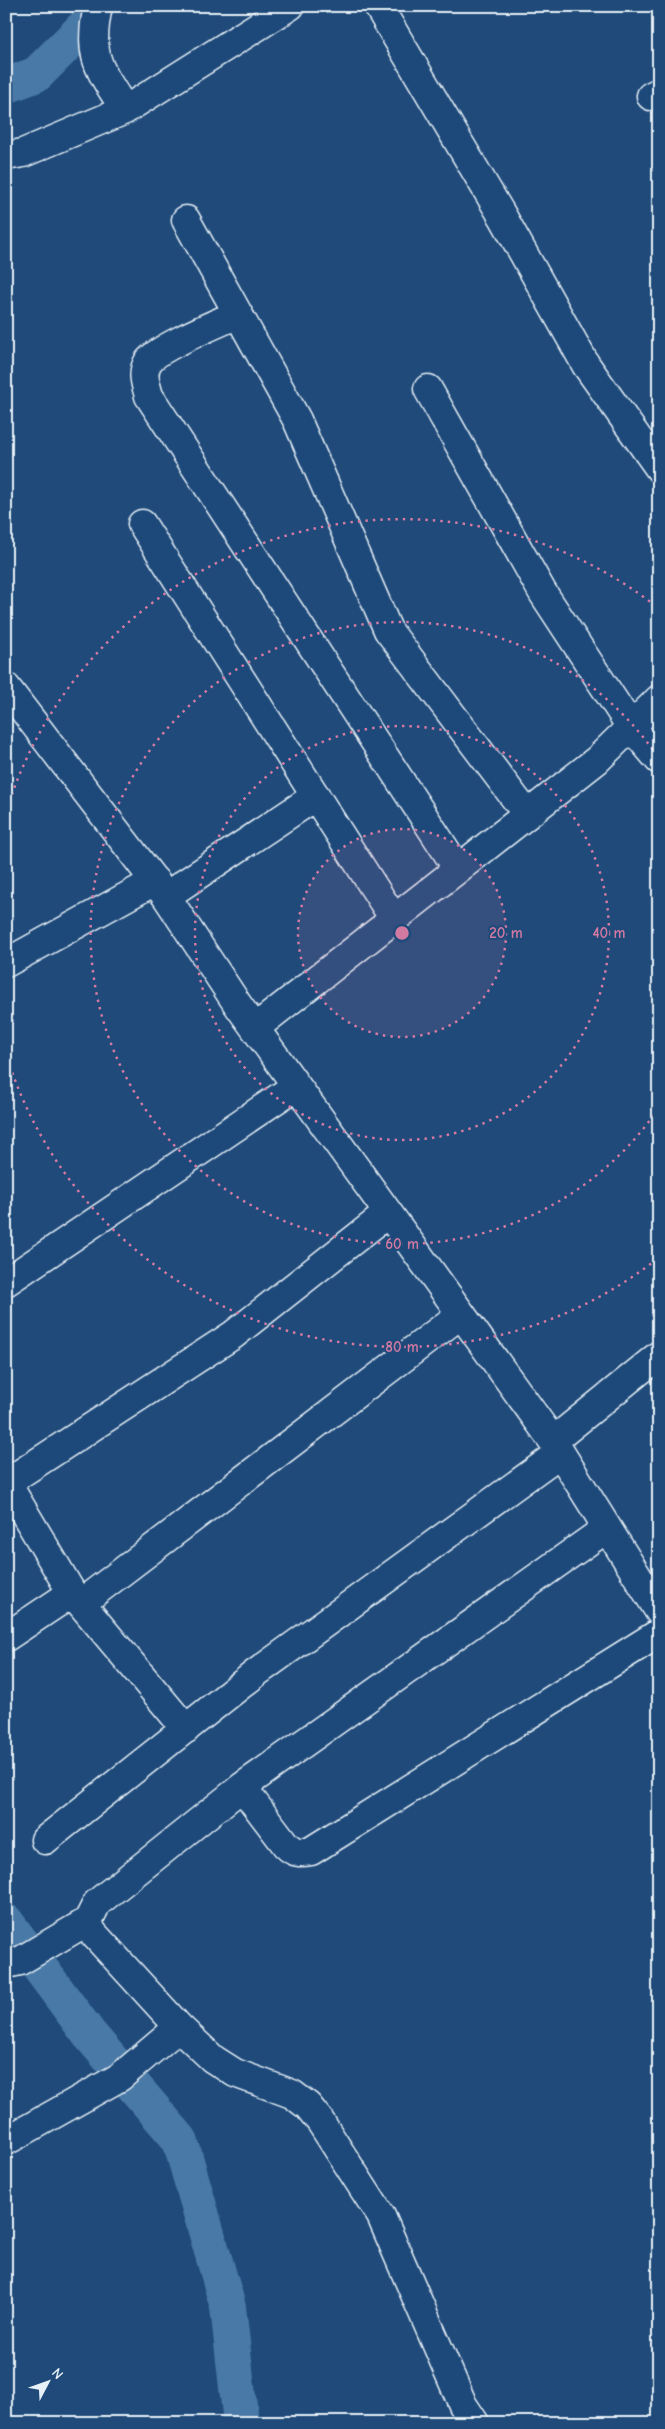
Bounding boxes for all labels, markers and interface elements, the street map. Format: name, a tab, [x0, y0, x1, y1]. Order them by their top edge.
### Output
centre of rings	[393, 924, 411, 942]
text: 20 m	[489, 924, 523, 942]
text: 40 m	[593, 924, 626, 942]
text: 60 m	[385, 1235, 419, 1253]
text: 80 m	[385, 1338, 419, 1356]
north arrow	[22, 2356, 72, 2406]
text: N	[48, 2365, 67, 2383]

